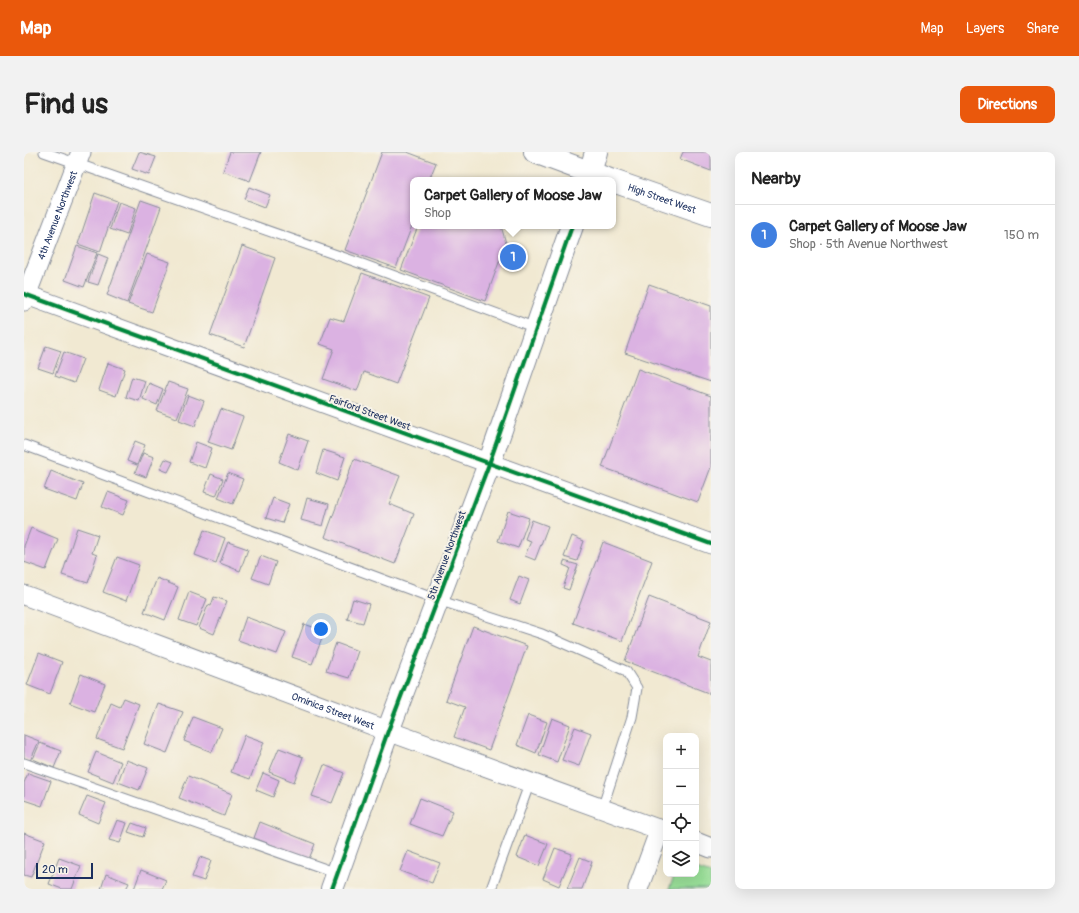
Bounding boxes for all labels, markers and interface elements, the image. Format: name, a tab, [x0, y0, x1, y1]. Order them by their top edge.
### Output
text: Map	[20, 16, 51, 40]
text: Map	[921, 20, 944, 37]
text: Layers	[966, 20, 1004, 37]
text: Share	[1026, 20, 1059, 37]
button: Directions	[960, 86, 1055, 123]
text: Find us	[24, 87, 108, 122]
street label: 4th Avenue Northwest	[35, 168, 81, 262]
text: Nearby	[751, 168, 800, 189]
popup	[410, 177, 616, 229]
street label: High Street West	[626, 182, 698, 217]
text: Carpet Gallery of Moose Jaw	[424, 186, 602, 205]
text: Shop	[424, 205, 451, 221]
text: Carpet Gallery of Moose Jaw	[789, 217, 967, 236]
text: 1	[761, 227, 767, 243]
text: 150 m	[1004, 227, 1039, 243]
text: Shop · 5th Avenue Northwest	[789, 236, 948, 252]
pin: 1	[500, 242, 526, 272]
street label: Fairford Street West	[327, 393, 413, 434]
street label: 5th Avenue Northwest	[425, 508, 469, 601]
your location	[311, 619, 331, 639]
street label: Ominica Street West	[290, 690, 377, 733]
map controls	[663, 733, 699, 877]
button: +	[663, 733, 699, 769]
button: −	[663, 769, 699, 805]
button: locate	[663, 805, 699, 841]
button: layers	[663, 841, 699, 877]
scale bar	[36, 861, 93, 880]
text: 20 m	[42, 863, 68, 876]

